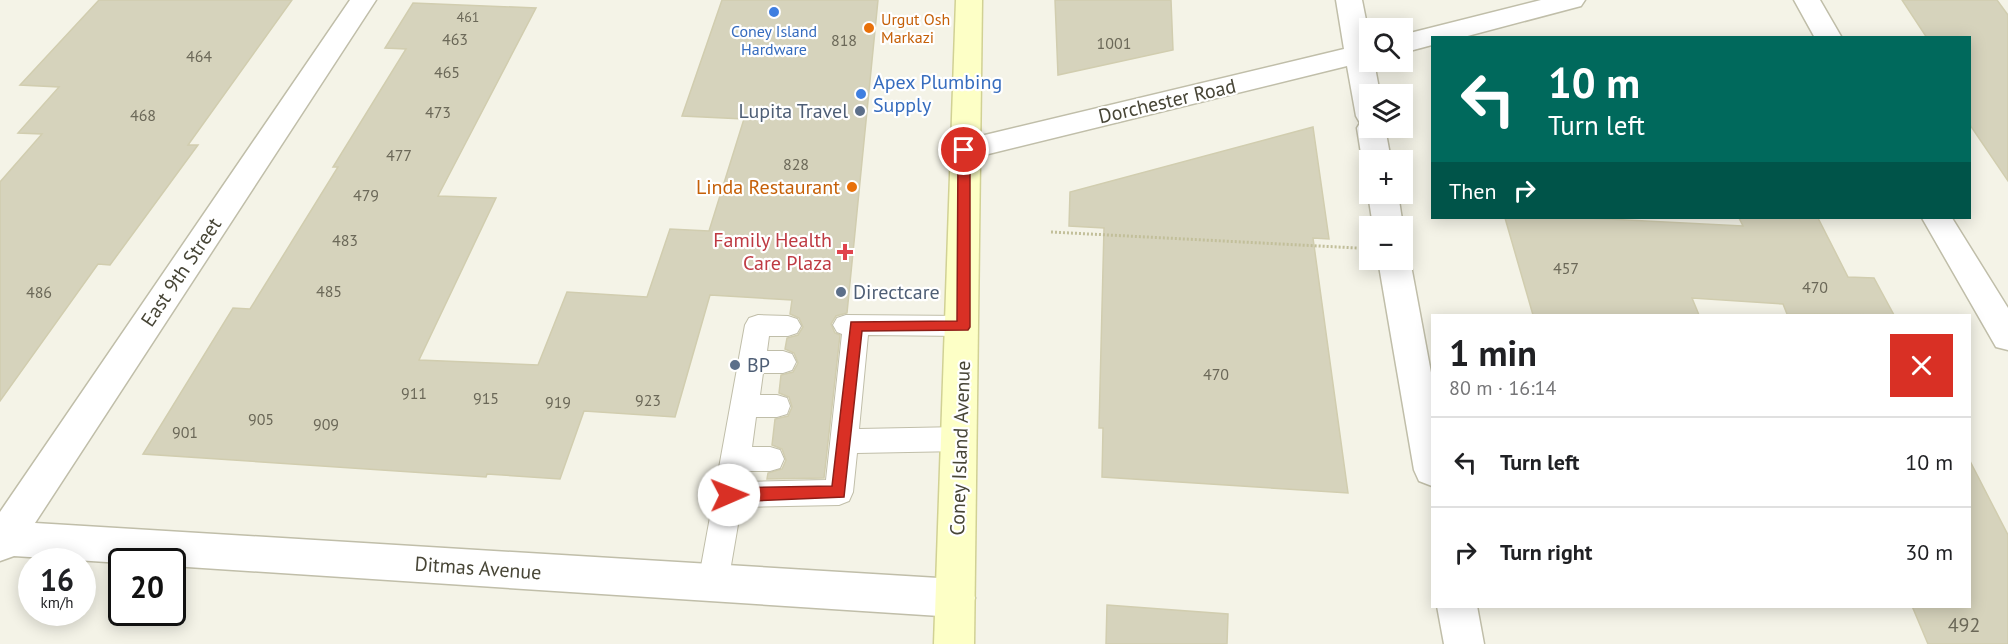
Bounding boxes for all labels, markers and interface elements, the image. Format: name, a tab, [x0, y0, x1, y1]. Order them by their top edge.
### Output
marker: Coney Island Hardware	[767, 5, 781, 19]
house number: 461	[457, 8, 479, 26]
place label: Urgut Osh Markazi	[881, 9, 950, 47]
map controls	[1359, 18, 1413, 270]
button: search	[1359, 18, 1413, 72]
place label: Coney Island Hardware	[731, 21, 817, 59]
marker: Urgut Osh Markazi	[862, 21, 876, 35]
house number: 463	[442, 29, 468, 49]
house number: 818	[831, 30, 857, 50]
house number: 1001	[1097, 33, 1131, 53]
house number: 464	[186, 46, 212, 66]
text: 10 m	[1548, 55, 1640, 110]
icon: left	[1449, 60, 1527, 138]
house number: 465	[434, 62, 460, 82]
place label: Apex Plumbing Supply	[873, 69, 1002, 118]
street label: Dorchester Road	[1096, 73, 1238, 129]
button: layers	[1359, 84, 1413, 138]
marker: Apex Plumbing Supply	[854, 87, 868, 101]
place label: Lupita Travel	[739, 98, 848, 124]
house number: 473	[425, 102, 451, 122]
marker: Lupita Travel	[853, 104, 867, 118]
house number: 468	[130, 105, 156, 125]
text: Turn left	[1548, 108, 1645, 142]
pin	[938, 124, 989, 175]
icon: arrive	[947, 133, 980, 166]
house number: 477	[386, 145, 412, 165]
button: +	[1359, 150, 1413, 204]
house number: 828	[783, 154, 809, 174]
place label: Linda Restaurant	[696, 174, 840, 200]
icon: right	[1508, 174, 1541, 207]
text: Then	[1449, 177, 1496, 205]
marker: Linda Restaurant	[845, 180, 859, 194]
house number: 479	[353, 185, 379, 205]
street label: East 9th Street	[135, 212, 227, 332]
button: −	[1359, 216, 1413, 270]
place label: Family Health Care Plaza	[713, 227, 832, 276]
house number: 483	[332, 230, 358, 250]
marker: Family Health Care Plaza	[836, 243, 854, 261]
house number: 457	[1553, 258, 1579, 278]
house number: 470	[1802, 277, 1828, 297]
place label: Directcare	[853, 279, 940, 305]
house number: 485	[316, 281, 342, 301]
house number: 486	[26, 282, 52, 302]
marker: Directcare	[834, 285, 848, 299]
text: 1 min	[1449, 329, 1537, 376]
button: close	[1890, 334, 1953, 397]
place label: BP	[747, 352, 770, 378]
marker: BP	[728, 358, 742, 372]
street label: Coney Island Avenue	[944, 360, 976, 536]
house number: 470	[1203, 364, 1229, 384]
text: 80 m · 16:14	[1449, 375, 1556, 401]
house number: 911	[401, 383, 427, 403]
house number: 915	[473, 388, 499, 408]
house number: 923	[635, 390, 661, 410]
house number: 919	[545, 392, 571, 412]
house number: 905	[248, 409, 274, 429]
house number: 909	[313, 414, 339, 434]
house number: 901	[172, 422, 198, 442]
icon: left	[1449, 446, 1482, 479]
text: Turn left	[1500, 448, 1580, 476]
text: 10 m	[1905, 448, 1953, 476]
position arrow	[697, 463, 761, 527]
icon: right	[1449, 536, 1482, 569]
text: Turn right	[1500, 538, 1592, 566]
text: 30 m	[1905, 538, 1953, 566]
speed limit sign: 20	[108, 548, 186, 626]
street label: Ditmas Avenue	[414, 551, 542, 585]
text: 16	[40, 560, 74, 599]
text: km/h	[41, 593, 73, 612]
house number: 492	[1948, 612, 1980, 638]

